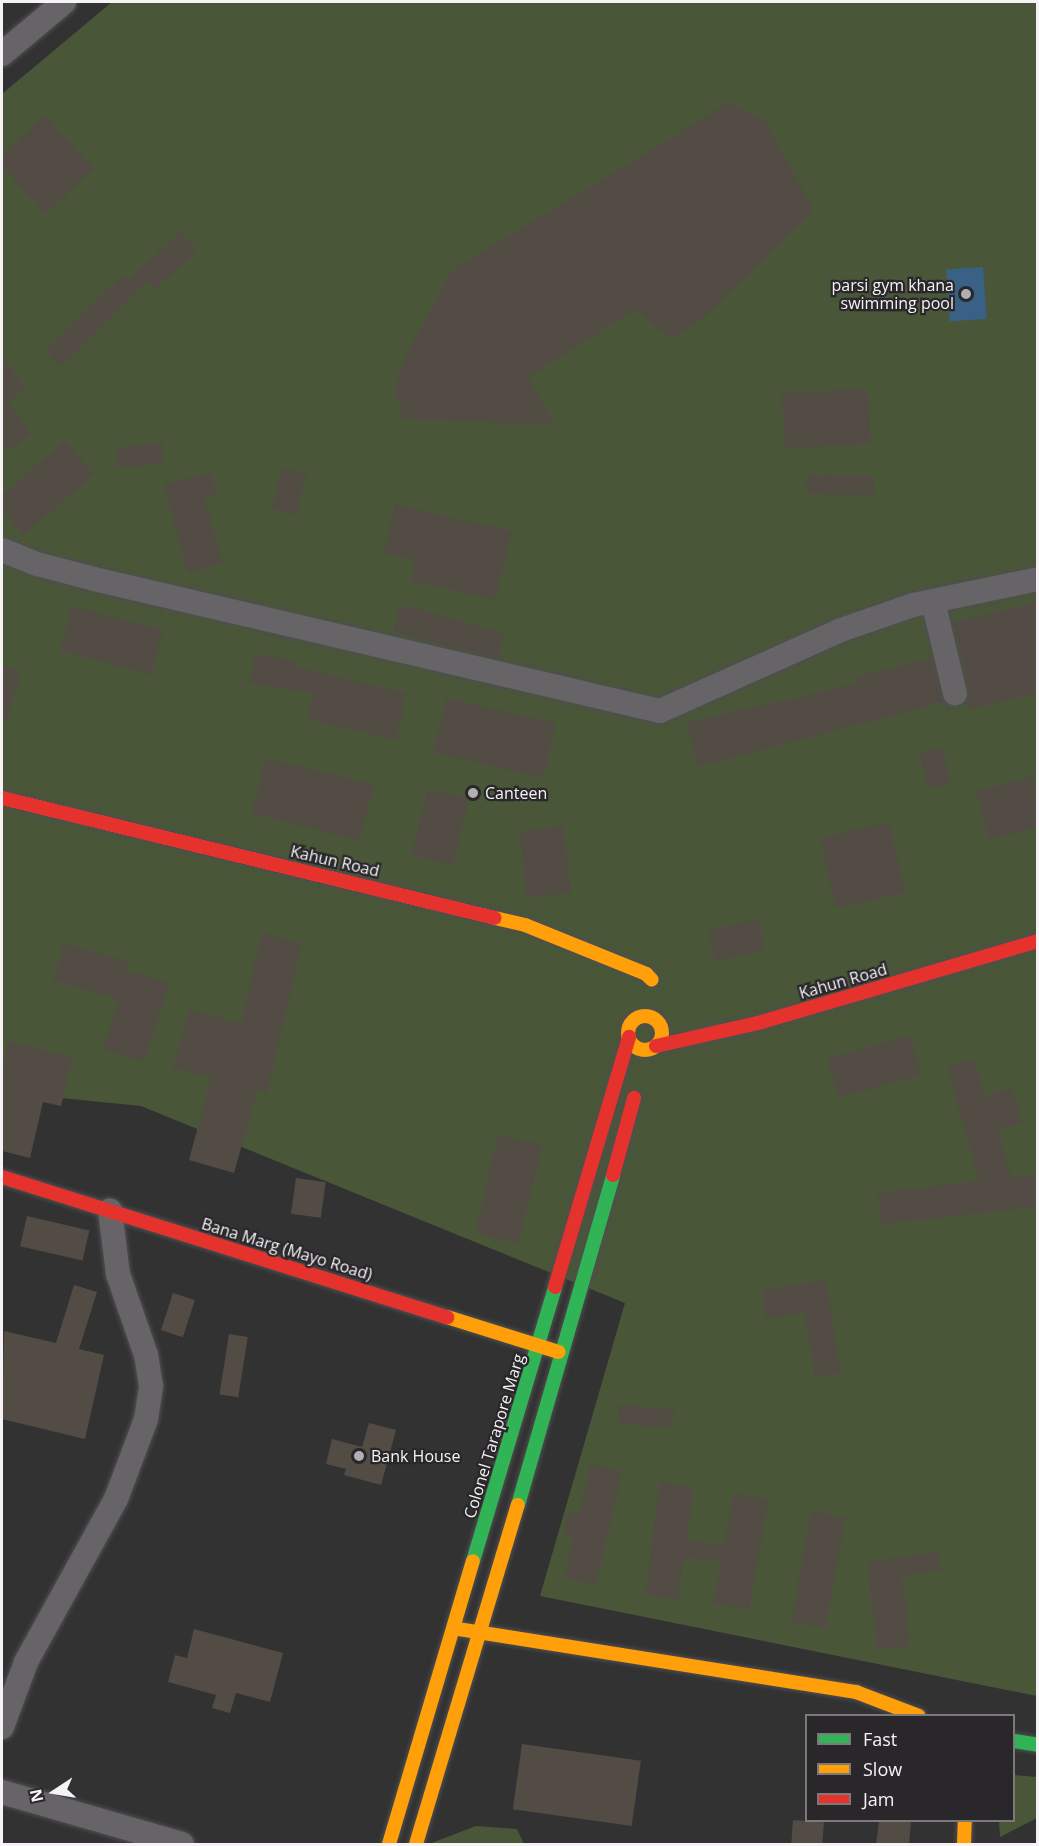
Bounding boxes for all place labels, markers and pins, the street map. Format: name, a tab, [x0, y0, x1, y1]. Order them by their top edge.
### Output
place label: parsi gym khana swimming pool	[831, 275, 954, 313]
marker: parsi gym khana swimming pool	[959, 287, 973, 301]
place label: Canteen	[485, 783, 547, 803]
marker: Canteen	[466, 786, 480, 800]
place label: Bank House	[371, 1446, 460, 1466]
marker: Bank House	[352, 1449, 366, 1463]

